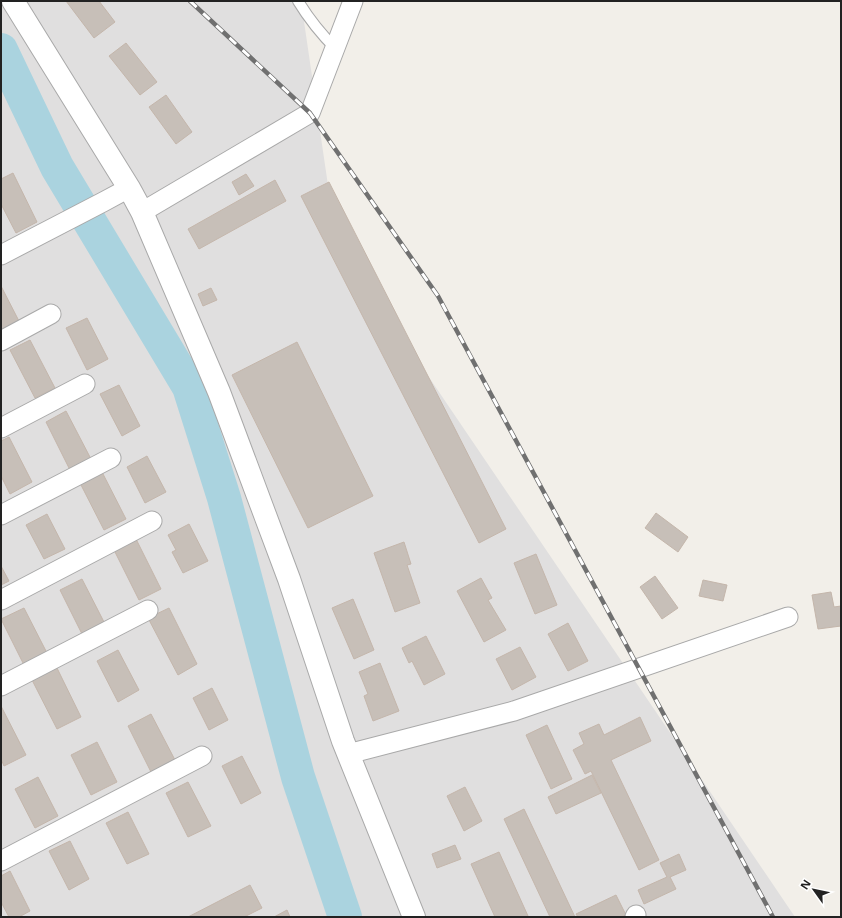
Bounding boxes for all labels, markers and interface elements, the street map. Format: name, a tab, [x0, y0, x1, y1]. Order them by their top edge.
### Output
north arrow	[794, 870, 834, 910]
text: N	[796, 876, 814, 892]

